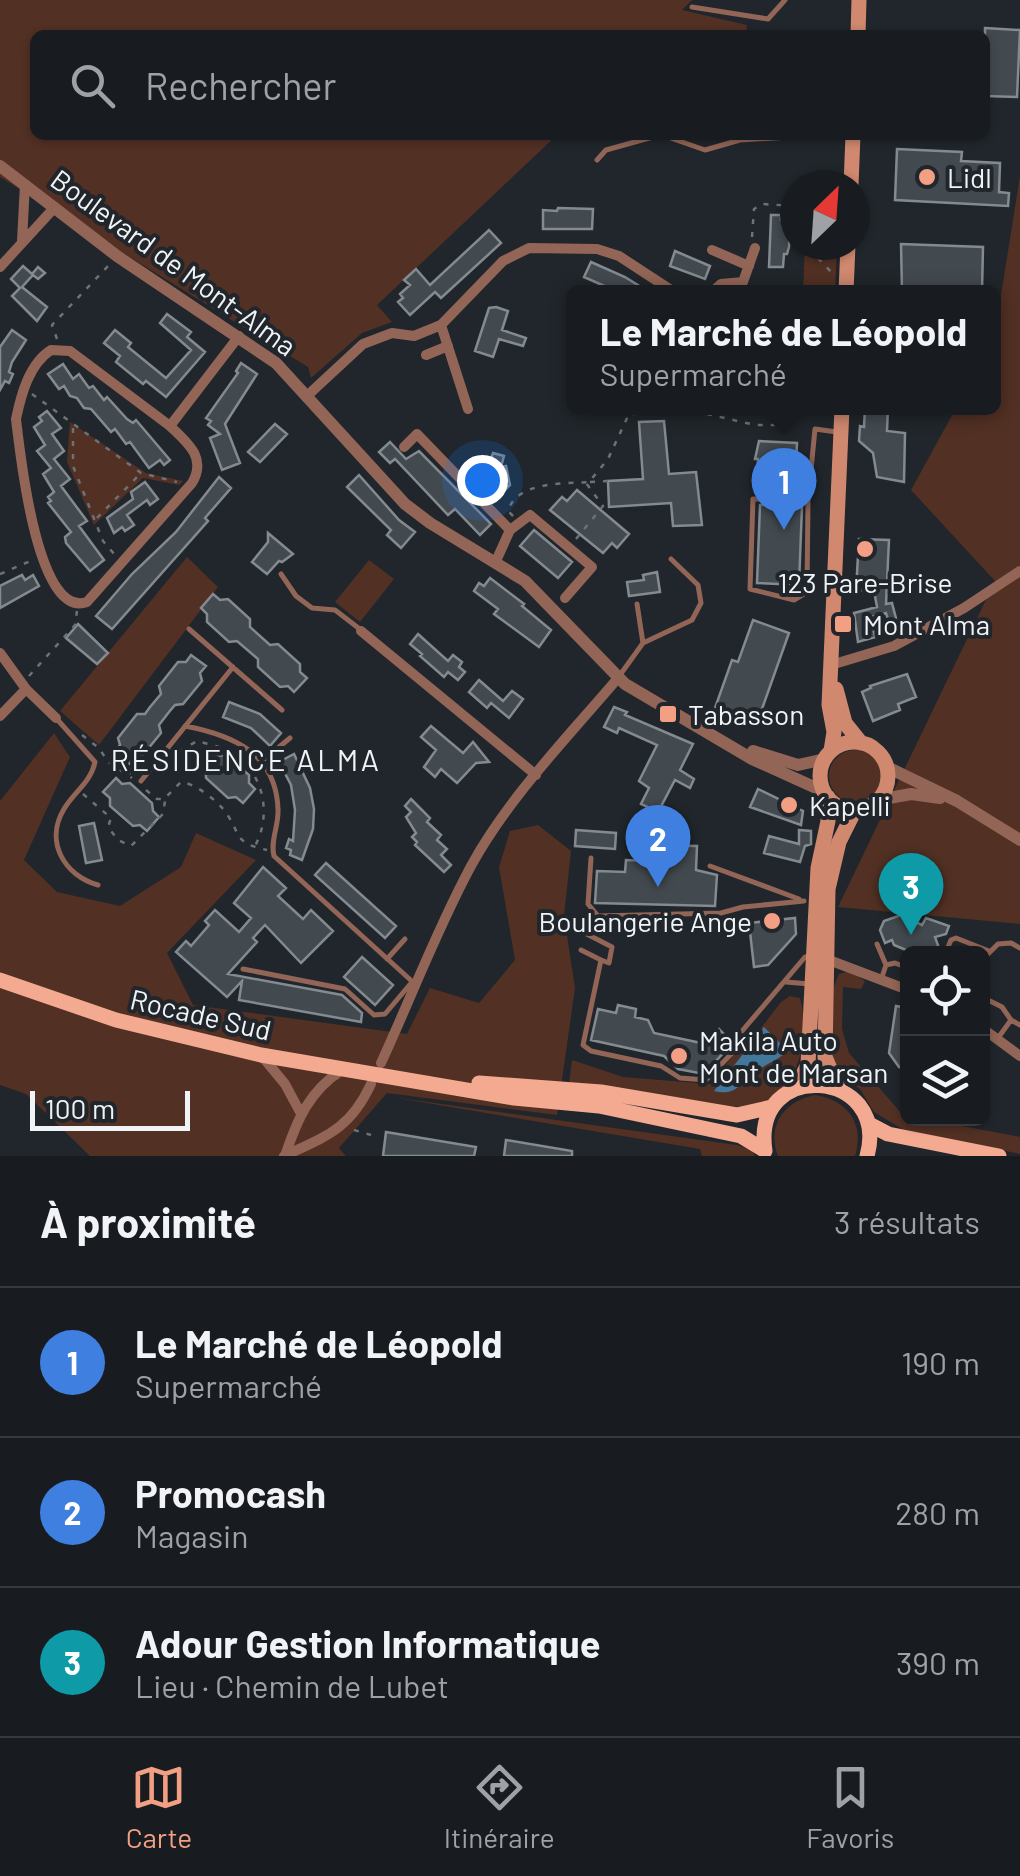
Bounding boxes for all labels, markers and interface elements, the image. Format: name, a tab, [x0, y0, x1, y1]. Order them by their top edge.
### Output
search box	[30, 30, 990, 140]
icon: search	[65, 58, 120, 113]
text: Rechercher	[145, 62, 336, 108]
place label: Lidl	[947, 160, 992, 194]
street label: Boulevard de Mont-Alma	[45, 162, 303, 362]
marker: Lidl	[916, 166, 938, 188]
north arrow	[780, 170, 870, 260]
popup	[566, 285, 1001, 415]
text: Le Marché de Léopold	[600, 308, 967, 354]
text: Supermarché	[600, 354, 787, 392]
pin: 1	[752, 448, 816, 530]
your location	[457, 455, 508, 506]
marker: 123 Pare-Brise	[854, 538, 876, 560]
place label: 123 Pare-Brise	[778, 565, 952, 599]
place label: Mont Alma	[863, 607, 990, 641]
marker: Mont Alma	[832, 613, 854, 635]
place label: Tabasson	[688, 697, 804, 731]
marker: Tabasson	[657, 703, 679, 725]
district label: RÉSIDENCE ALMA	[110, 741, 382, 777]
place label: Kapelli	[809, 788, 891, 822]
marker: Kapelli	[778, 794, 800, 816]
pin: 2	[626, 804, 690, 887]
pin: 3	[878, 852, 944, 935]
place label: Boulangerie Ange	[539, 904, 752, 938]
marker: Boulangerie Ange	[761, 910, 783, 932]
map controls	[900, 946, 990, 1126]
button: locate	[900, 946, 990, 1036]
street label: Rocade Sud	[127, 981, 275, 1047]
place label: Makila Auto Mont de Marsan	[699, 1023, 888, 1089]
button: layers	[900, 1036, 990, 1126]
marker: Makila Auto Mont de Marsan	[668, 1045, 690, 1067]
scale bar	[30, 1086, 190, 1130]
text: 100 m	[45, 1091, 115, 1125]
text: À proximité	[40, 1196, 256, 1246]
text: 3 résultats	[834, 1202, 980, 1240]
text: Le Marché de Léopold	[135, 1320, 503, 1366]
text: 1	[67, 1343, 78, 1381]
text: 190 m	[901, 1343, 980, 1381]
text: Supermarché	[135, 1366, 322, 1404]
text: Promocash	[135, 1470, 326, 1516]
text: 2	[64, 1493, 81, 1531]
text: 280 m	[895, 1493, 980, 1531]
text: Magasin	[135, 1516, 249, 1554]
text: Adour Gestion Informatique	[135, 1620, 600, 1666]
text: 3	[64, 1643, 81, 1681]
text: 390 m	[896, 1643, 980, 1681]
text: Lieu · Chemin de Lubet	[135, 1666, 449, 1704]
tab: Carte	[126, 1760, 192, 1854]
tab: Itinéraire	[444, 1760, 555, 1854]
tab: Favoris	[806, 1760, 894, 1854]

